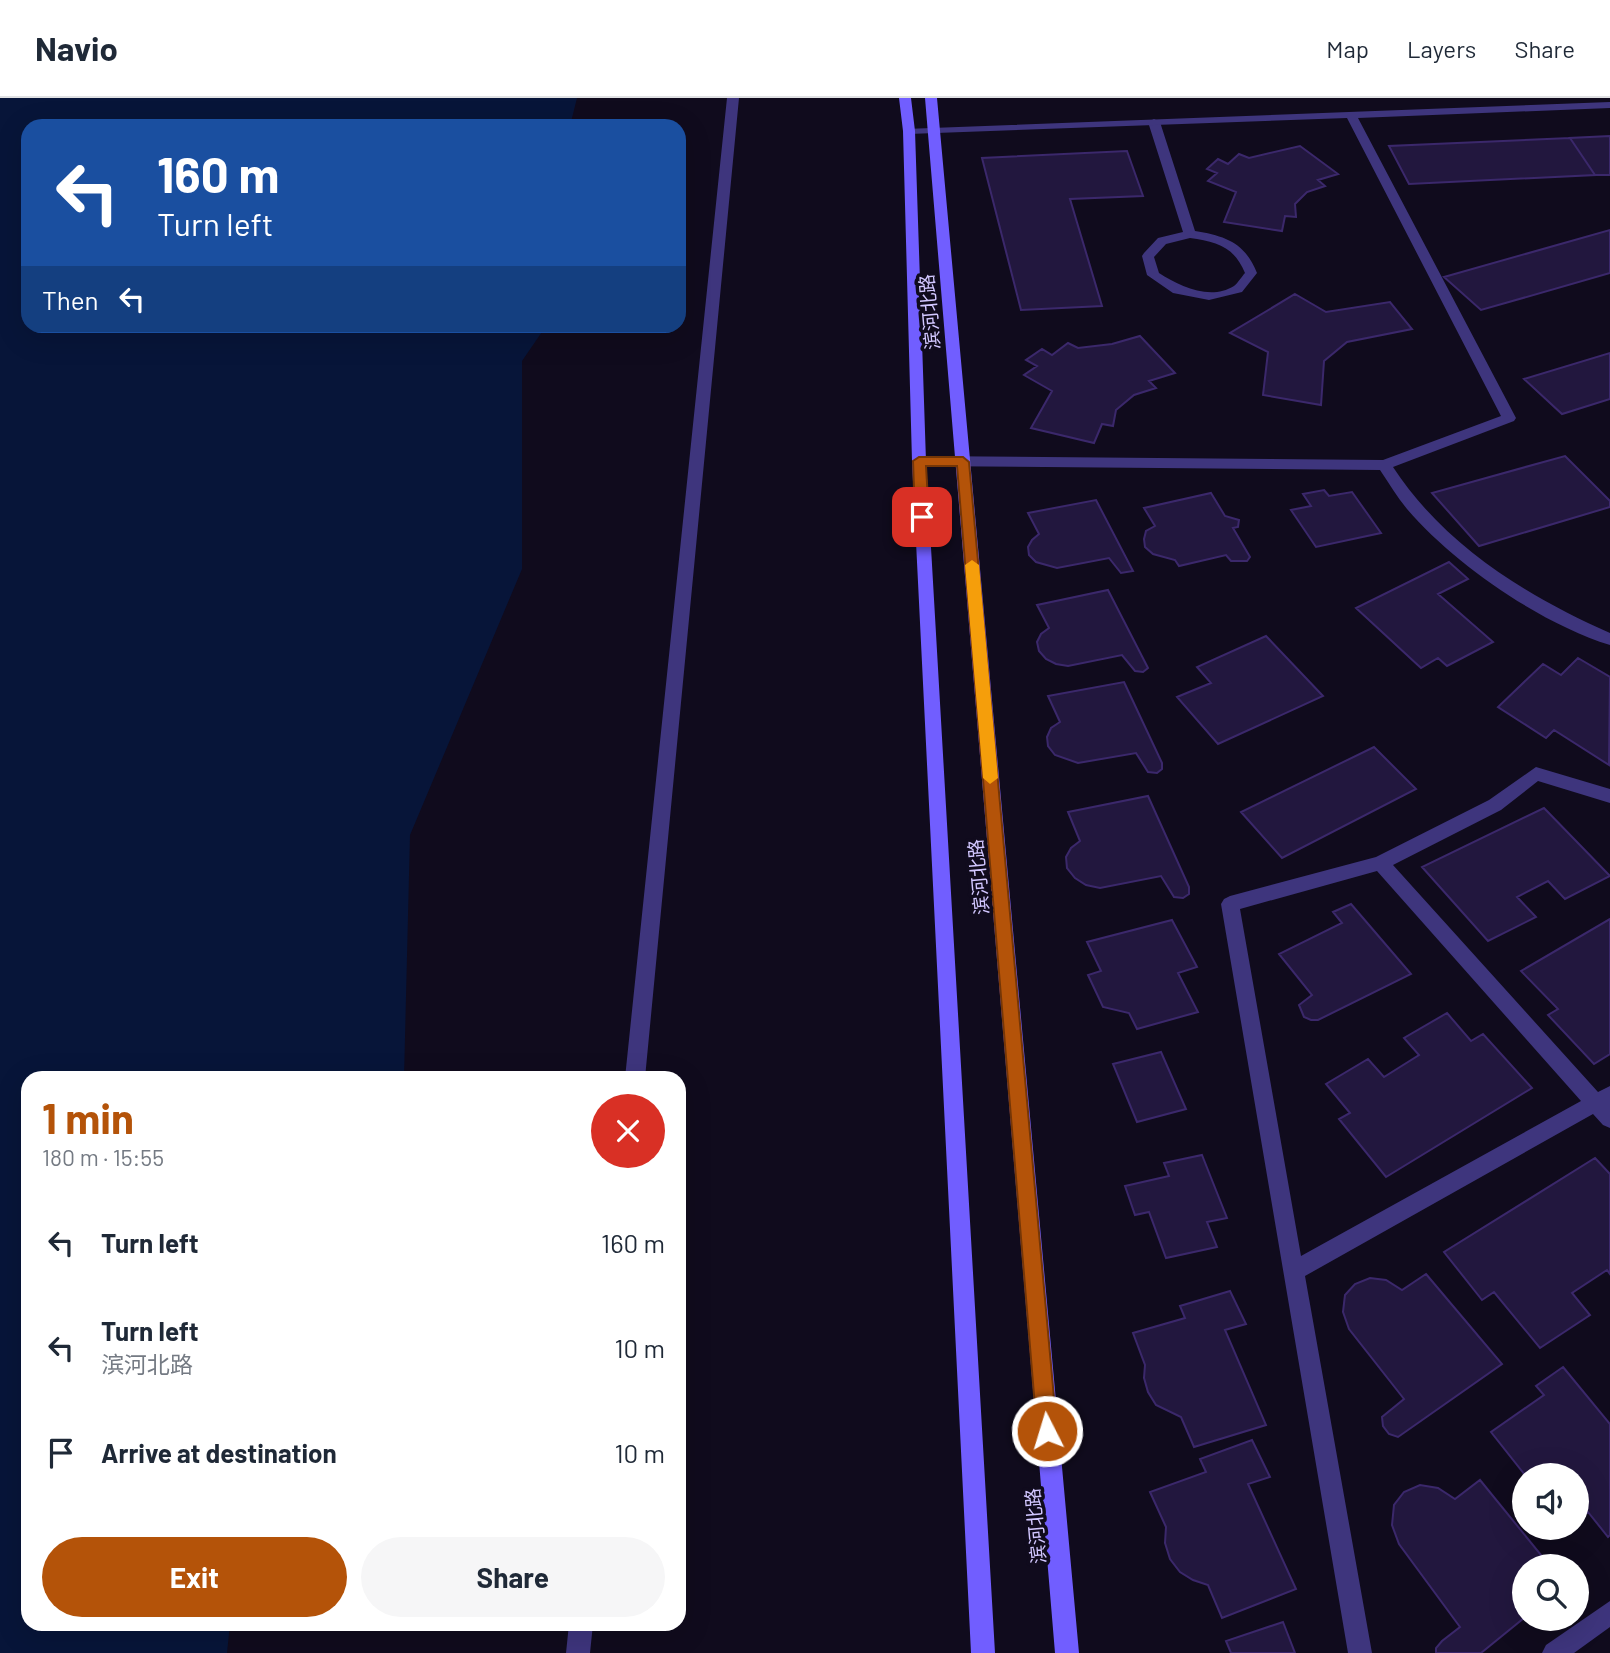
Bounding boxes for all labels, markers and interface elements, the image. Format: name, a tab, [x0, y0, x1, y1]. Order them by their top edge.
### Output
text: Navio	[35, 28, 118, 68]
text: Map	[1326, 34, 1369, 63]
text: Layers	[1407, 34, 1476, 63]
text: Share	[1514, 34, 1575, 63]
text: 160 m	[157, 144, 279, 203]
icon: left	[42, 147, 133, 238]
text: Turn left	[157, 204, 274, 242]
street label: 滨河北路	[914, 273, 944, 351]
icon: left	[113, 280, 151, 318]
text: Then	[42, 284, 99, 315]
pin	[892, 487, 952, 547]
icon: arrive	[903, 498, 941, 536]
street label: 滨河北路	[963, 838, 993, 916]
text: 1 min	[42, 1092, 134, 1142]
button: close	[591, 1094, 665, 1168]
text: 180 m · 15:55	[42, 1143, 164, 1171]
icon: left	[42, 1224, 80, 1262]
text: Turn left	[101, 1227, 199, 1258]
text: 160 m	[601, 1227, 665, 1258]
text: Turn left	[101, 1315, 199, 1346]
icon: left	[42, 1329, 80, 1367]
text: 10 m	[615, 1332, 665, 1363]
text: 滨河北路	[101, 1350, 193, 1378]
position arrow	[1010, 1394, 1084, 1468]
icon: arrive	[42, 1434, 80, 1472]
text: Arrive at destination	[101, 1437, 337, 1468]
text: 10 m	[615, 1437, 665, 1468]
map controls	[1512, 1463, 1589, 1631]
button: sound	[1512, 1463, 1589, 1540]
street label: 滨河北路	[1020, 1487, 1050, 1565]
button: Exit	[42, 1537, 347, 1617]
button: Share	[361, 1537, 665, 1617]
button: search	[1512, 1554, 1589, 1631]

